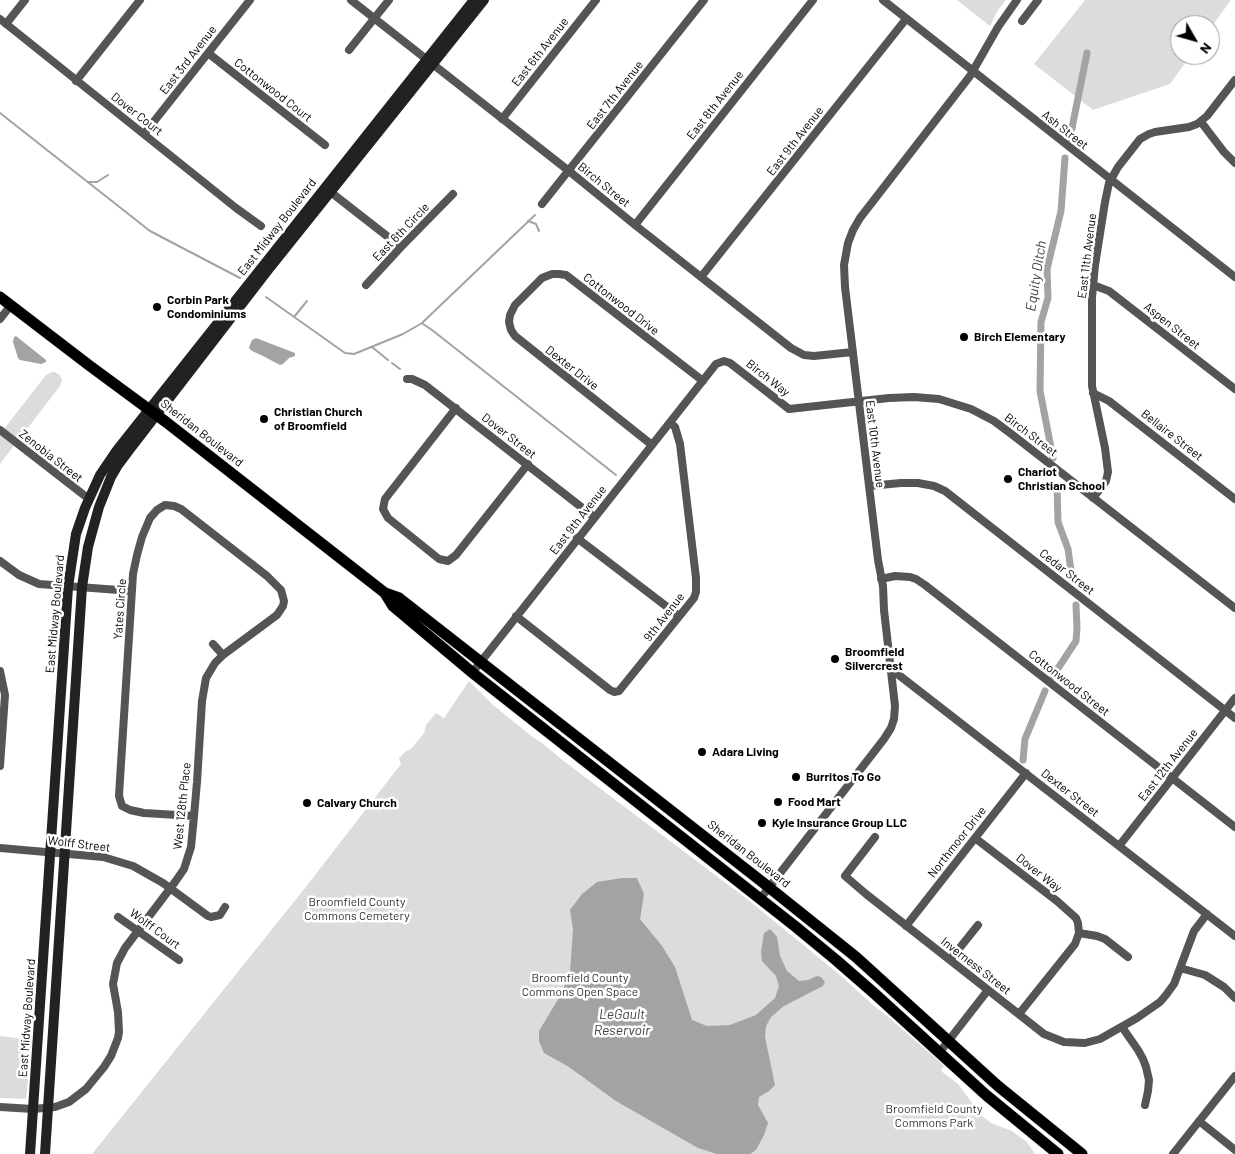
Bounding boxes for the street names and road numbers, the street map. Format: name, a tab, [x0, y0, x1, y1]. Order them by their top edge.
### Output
street label: East 6th Avenue	[509, 15, 571, 89]
street label: East 3rd Avenue	[157, 23, 219, 97]
street label: Cottonwood Court	[231, 55, 315, 125]
street label: East 7th Avenue	[584, 58, 646, 132]
street label: East 8th Avenue	[684, 68, 746, 142]
street label: Dover Court	[108, 89, 166, 139]
street label: East 9th Avenue	[764, 104, 826, 178]
street label: Ash Street	[1039, 107, 1091, 153]
street label: Birch Street	[575, 160, 633, 210]
street label: East Midway Boulevard	[235, 176, 319, 278]
street label: East 6th Circle	[370, 200, 432, 264]
street label: East 11th Avenue	[1075, 213, 1099, 299]
street label: Cottonwood Drive	[580, 270, 662, 338]
street label: Aspen Street	[1141, 300, 1203, 352]
street label: Dexter Drive	[543, 343, 601, 393]
street label: Birch Way	[743, 356, 793, 400]
street label: Sheridan Boulevard	[158, 396, 246, 470]
street label: East 10th Avenue	[862, 399, 888, 489]
street label: Bellaire Street	[1138, 406, 1206, 464]
street label: Dover Street	[479, 410, 539, 462]
street label: Birch Street	[1002, 410, 1060, 460]
street label: Zenobia Street	[16, 427, 86, 485]
street label: East 9th Avenue	[547, 483, 609, 557]
street label: Cedar Street	[1037, 546, 1097, 598]
street label: East Midway Boulevard	[43, 554, 67, 674]
street label: Yates Circle	[111, 578, 129, 640]
street label: 9th Avenue	[641, 590, 687, 644]
street label: Cottonwood Street	[1026, 647, 1112, 719]
street label: East 12th Avenue	[1135, 726, 1201, 804]
street label: West 128th Place	[170, 762, 194, 850]
street label: Dexter Street	[1038, 766, 1102, 820]
street label: Northmoor Drive	[925, 804, 989, 880]
street label: Sheridan Boulevard	[705, 817, 793, 891]
street label: Wolff Street	[47, 833, 111, 855]
street label: Dover Way	[1013, 851, 1065, 895]
street label: Wolff Court	[127, 906, 183, 952]
street label: Inverness Street	[938, 934, 1014, 998]
street label: East Midway Boulevard	[16, 958, 38, 1078]

